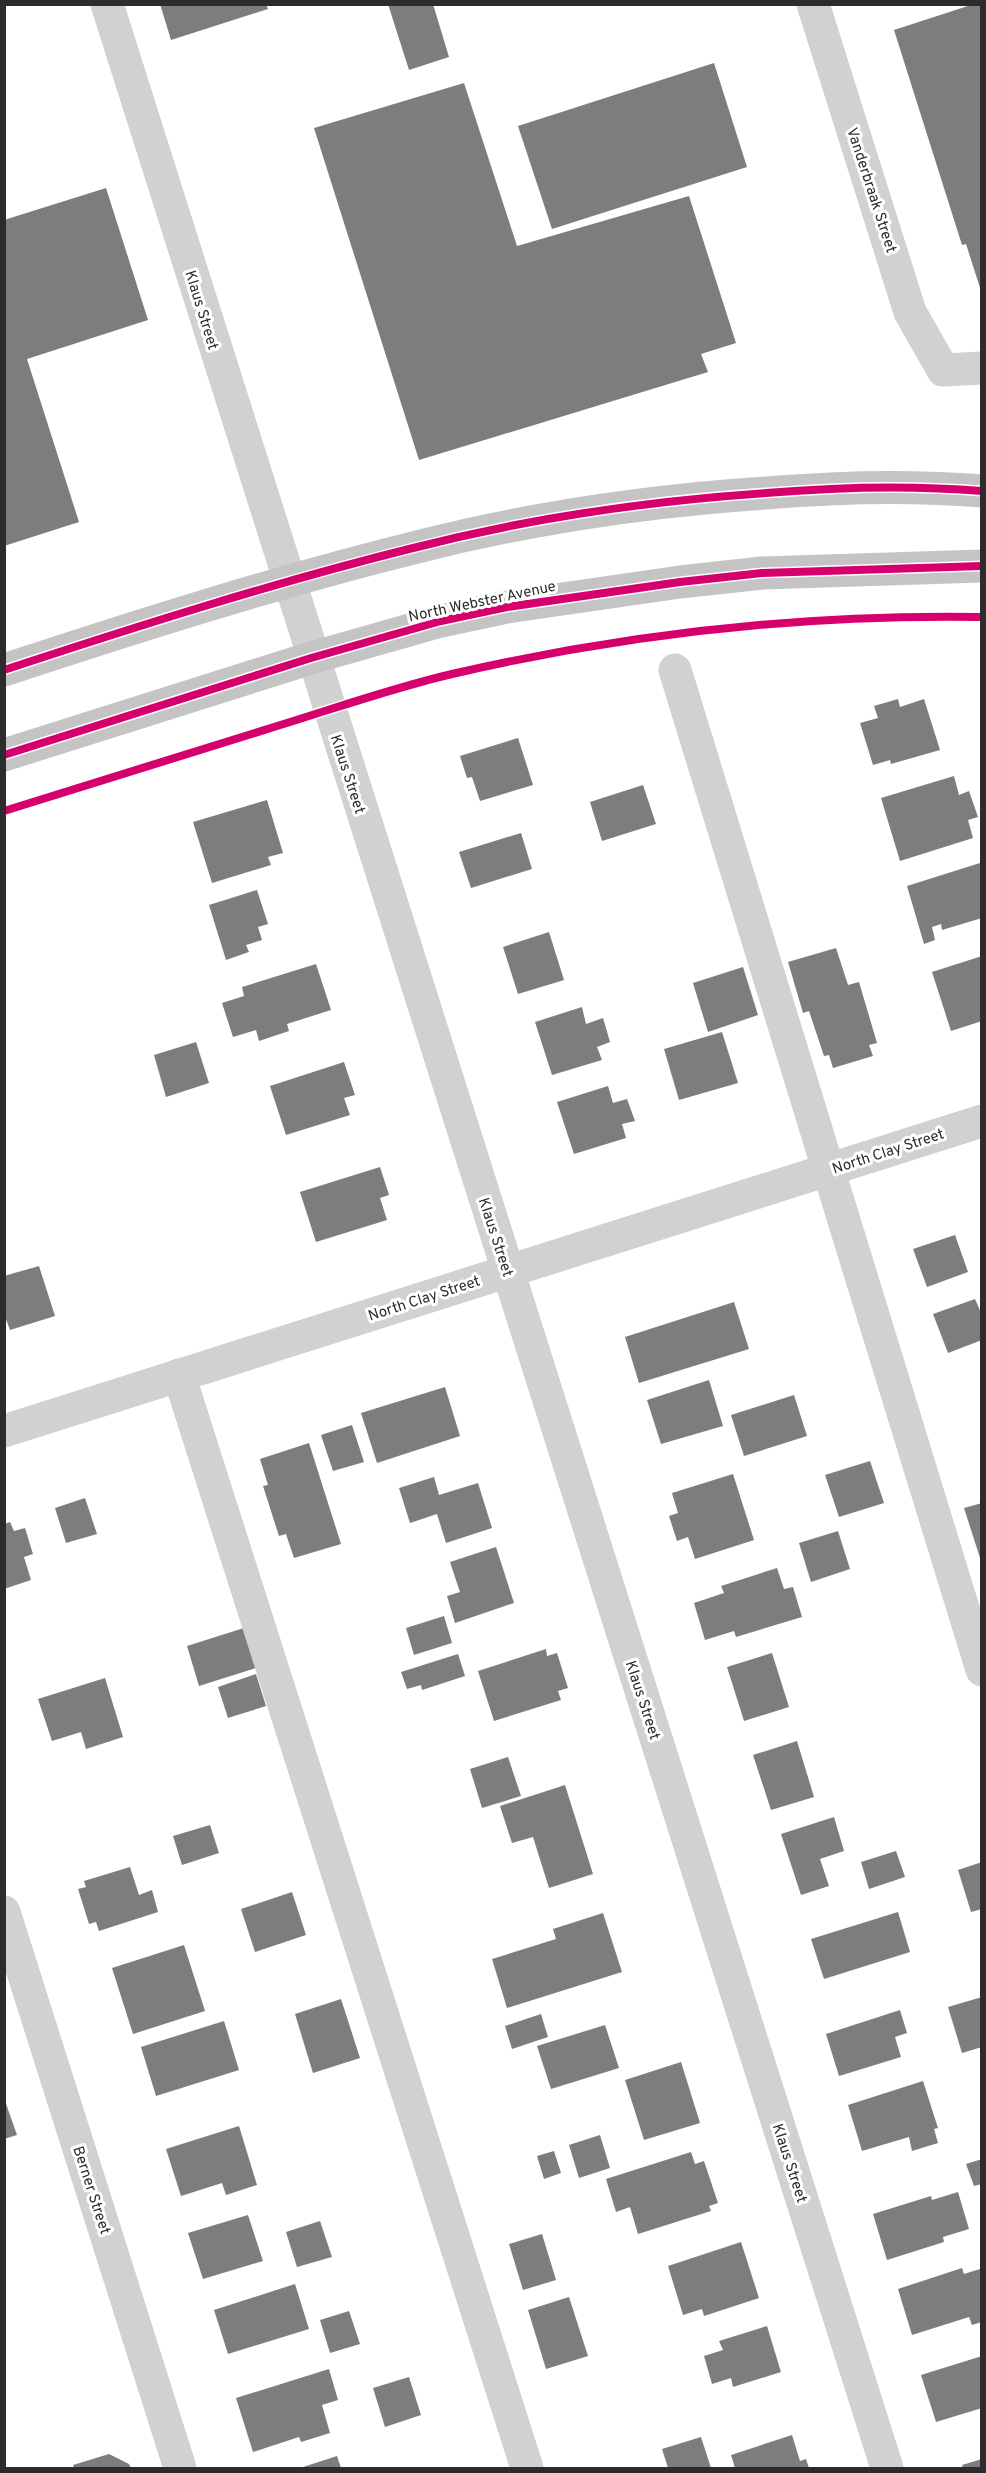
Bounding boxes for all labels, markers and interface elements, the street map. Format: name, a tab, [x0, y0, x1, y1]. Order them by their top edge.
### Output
street label: Vanderbraak Street	[841, 126, 900, 255]
street label: Klaus Street	[179, 268, 222, 352]
street label: North Webster Avenue	[407, 578, 558, 627]
street label: Klaus Street	[325, 733, 368, 816]
street label: North Clay Street	[830, 1125, 947, 1179]
street label: Klaus Street	[473, 1196, 516, 1279]
street label: North Clay Street	[366, 1272, 483, 1326]
street label: Klaus Street	[620, 1659, 663, 1742]
street label: Klaus Street	[767, 2122, 810, 2205]
street label: Berner Street	[67, 2144, 114, 2237]

